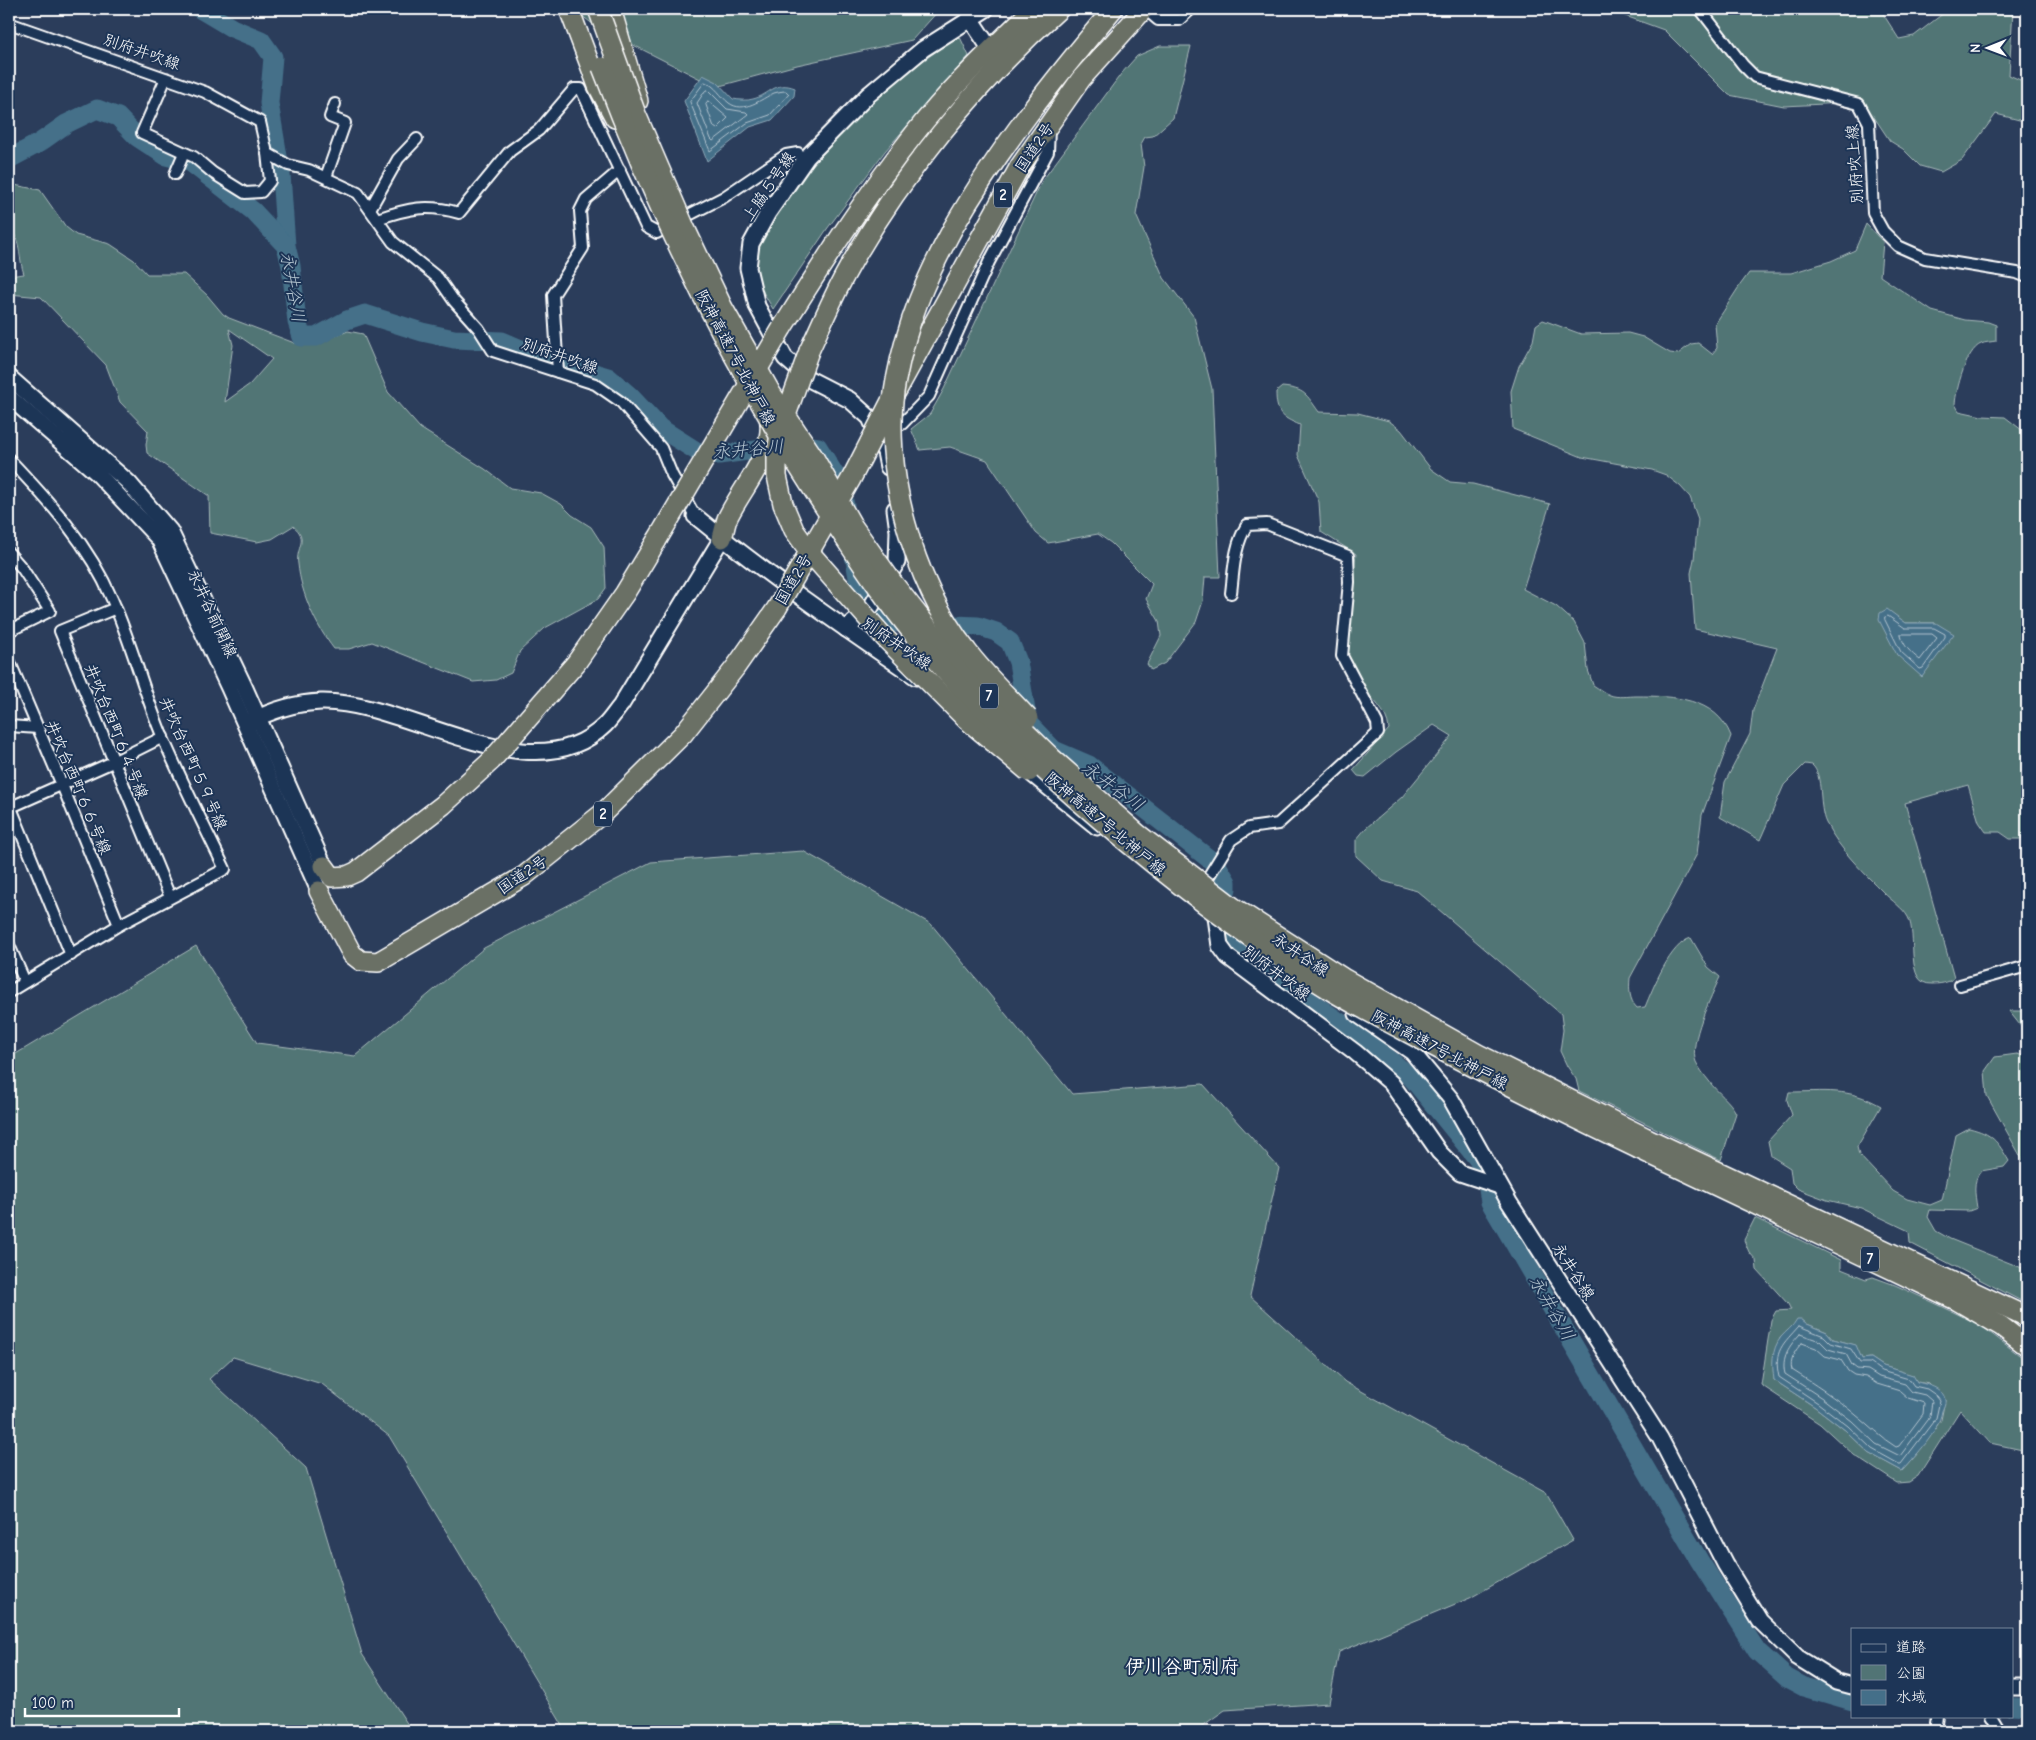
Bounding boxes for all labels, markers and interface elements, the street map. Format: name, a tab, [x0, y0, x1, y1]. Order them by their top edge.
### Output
north arrow	[1964, 22, 2014, 72]
street label: 別府井吹線	[101, 30, 182, 73]
text: N	[1967, 44, 1984, 53]
street label: 国道2号	[1012, 119, 1058, 176]
street label: 別府吹上線	[1843, 123, 1867, 204]
street label: 上脇５号線	[739, 148, 799, 225]
road number: 2	[994, 182, 1012, 208]
water label: 永井谷川	[276, 250, 309, 324]
street label: 阪神高速7号北神戸線	[692, 286, 779, 429]
street label: 別府井吹線	[519, 334, 600, 377]
water label: 永井谷川	[711, 436, 785, 463]
street label: 国道2号	[772, 551, 816, 608]
street label: 永井谷前開線	[184, 566, 241, 661]
street label: 別府井吹線	[858, 614, 935, 674]
street label: 井吹台西町６４号線	[81, 661, 151, 802]
road number: 7	[980, 684, 998, 708]
street label: 井吹台西町５９号線	[156, 694, 231, 833]
street label: 井吹台西町６６号線	[42, 718, 114, 857]
water label: 永井谷川	[1077, 757, 1148, 816]
street label: 阪神高速7号北神戸線	[1042, 768, 1169, 879]
road number: 2	[594, 802, 612, 826]
street label: 国道2号	[494, 852, 551, 898]
street label: 永井谷線	[1269, 929, 1332, 980]
street label: 別府井吹線	[1239, 942, 1314, 1004]
street label: 阪神高速7号北神戸線	[1368, 1006, 1511, 1093]
street label: 永井谷線	[1548, 1240, 1598, 1303]
road number: 7	[1861, 1246, 1879, 1272]
water label: 永井谷川	[1524, 1272, 1579, 1345]
legend	[1851, 1628, 2014, 1718]
text: 道路	[1896, 1638, 1926, 1656]
district label: 伊川谷町別府	[1125, 1656, 1239, 1678]
text: 公園	[1896, 1664, 1926, 1682]
scale bar	[25, 1685, 179, 1717]
text: 水域	[1896, 1688, 1926, 1706]
text: 100 m	[32, 1694, 74, 1712]

